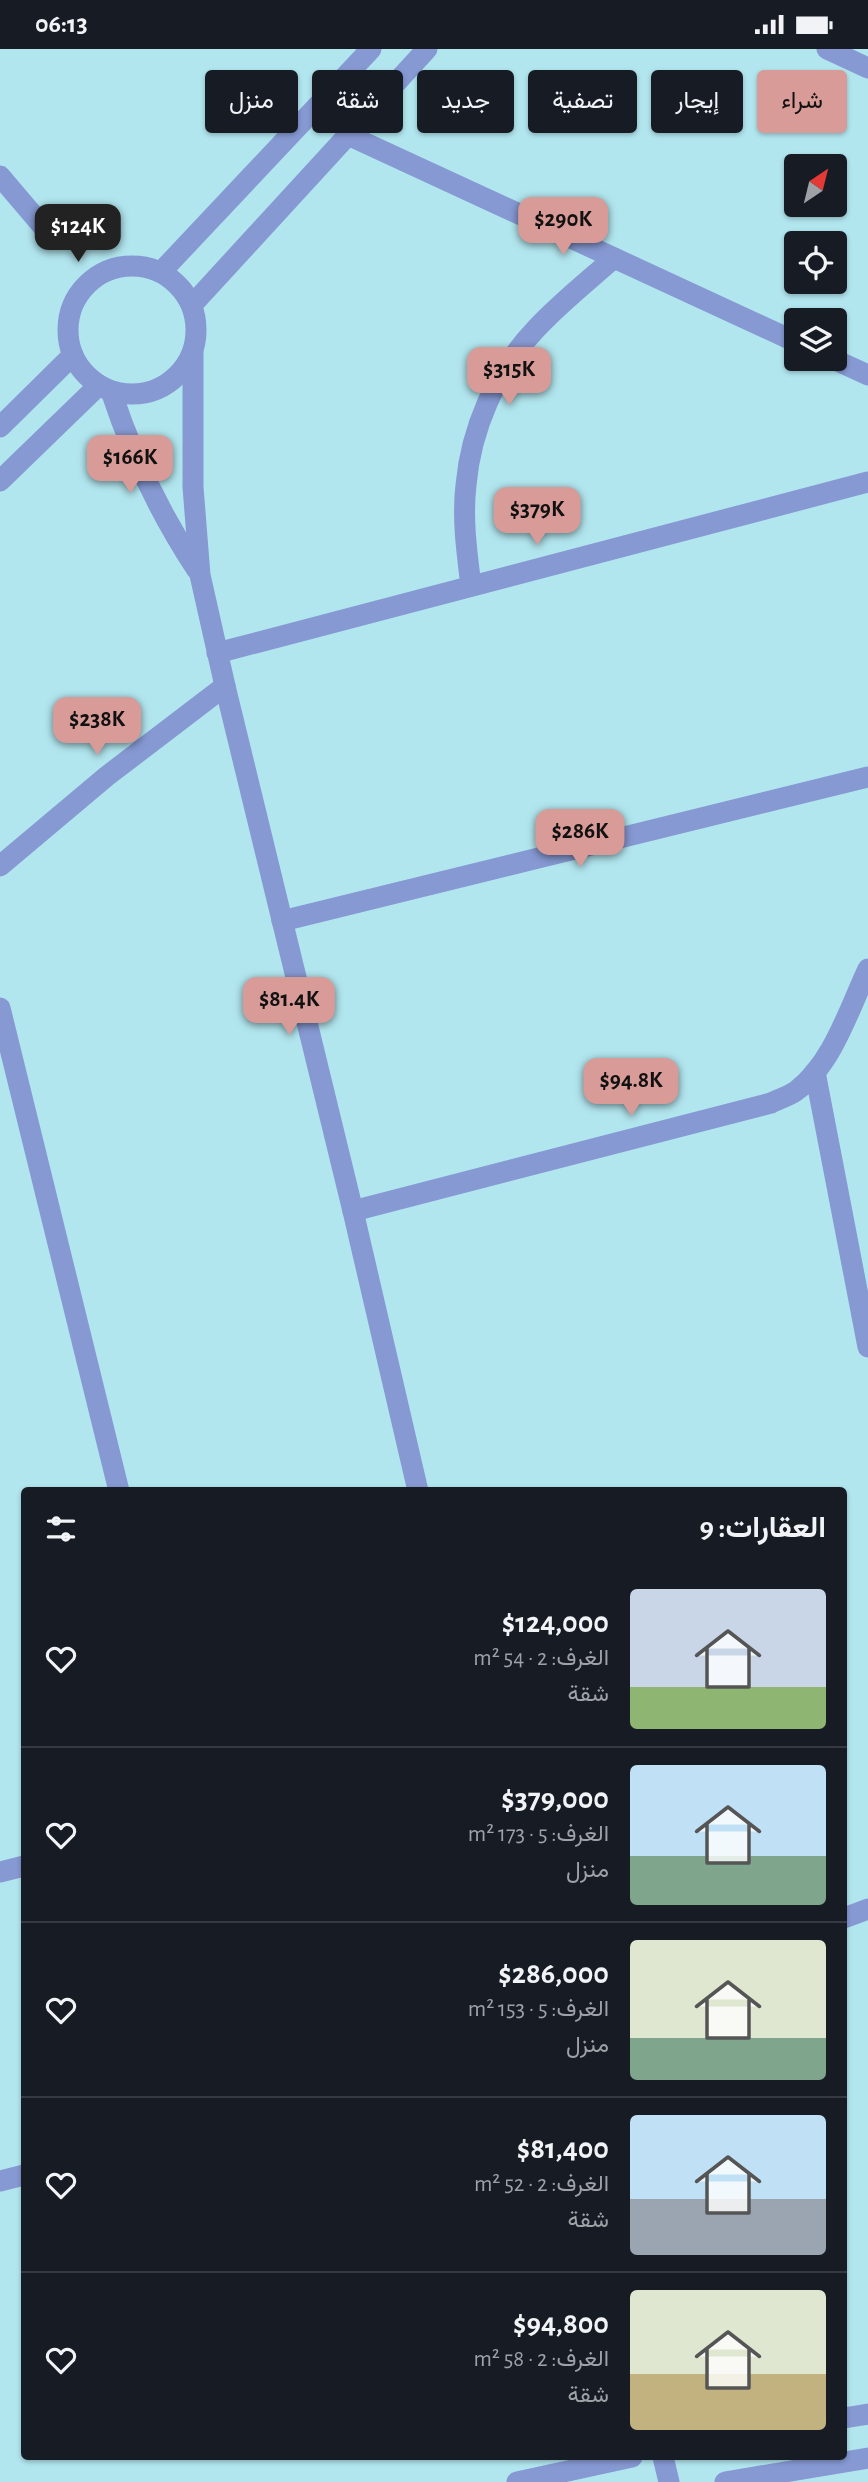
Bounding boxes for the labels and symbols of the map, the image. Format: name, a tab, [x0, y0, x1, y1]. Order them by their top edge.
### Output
north arrow	[784, 154, 847, 217]
pin: $290K	[514, 197, 612, 257]
pin: $124K	[29, 205, 127, 264]
pin: $315K	[460, 347, 558, 407]
pin: $166K	[81, 435, 179, 495]
pin: $379K	[488, 487, 586, 547]
pin: $238K	[48, 697, 146, 757]
pin: $286K	[531, 809, 629, 869]
pin: $81.4K	[232, 977, 346, 1037]
pin: $94.8K	[574, 1059, 688, 1118]

